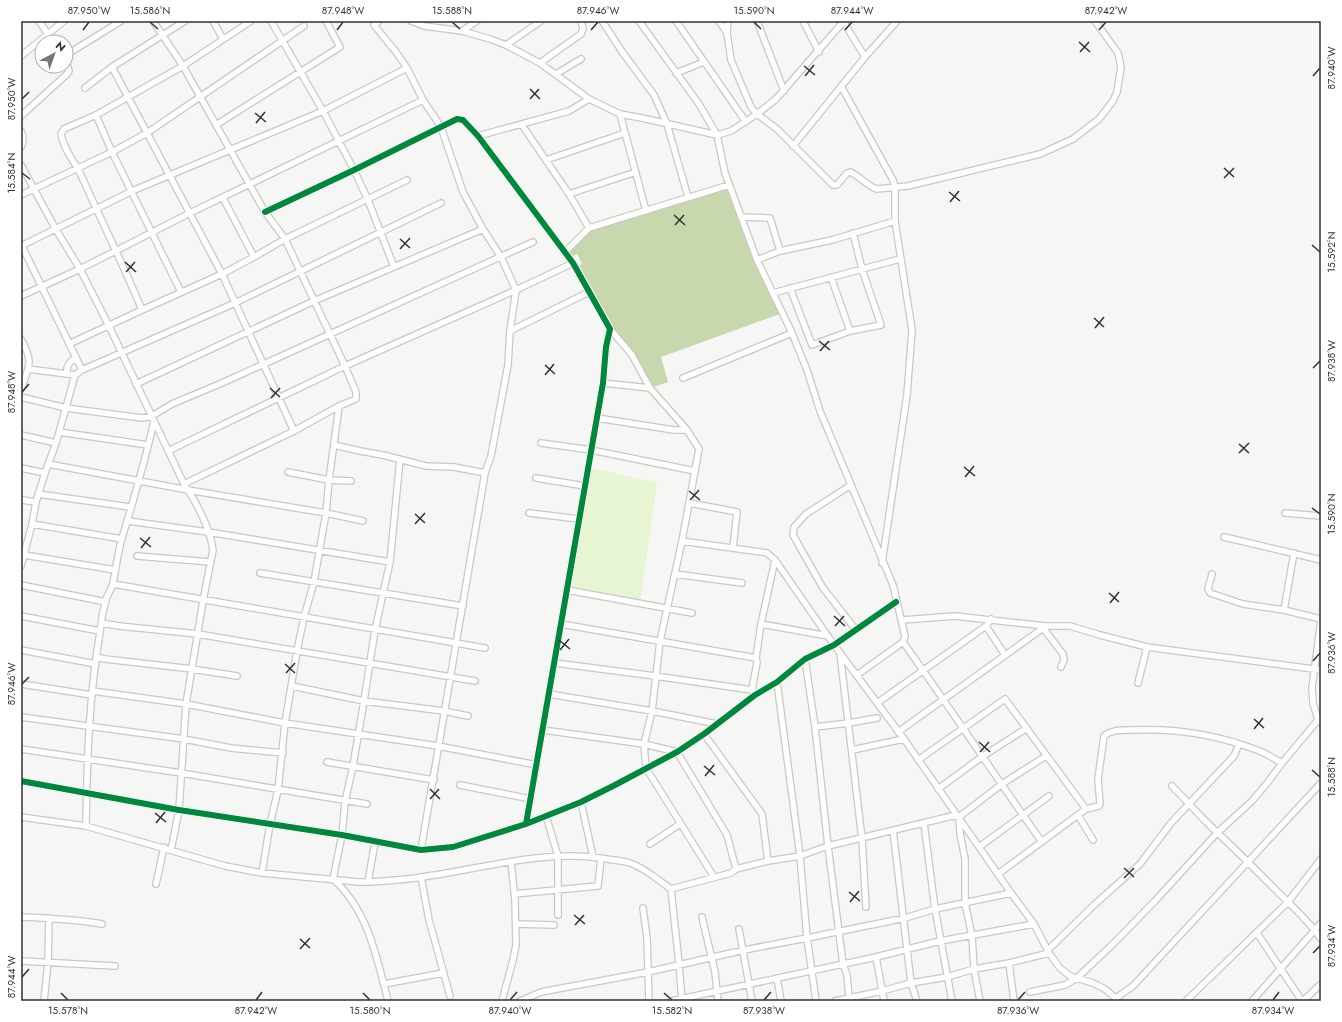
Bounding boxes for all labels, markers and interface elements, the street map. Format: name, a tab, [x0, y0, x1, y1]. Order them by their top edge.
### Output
text: 87.950°W	[68, 3, 110, 18]
text: 15.586°N	[130, 3, 170, 18]
text: 87.948°W	[322, 3, 364, 18]
text: 15.588°N	[432, 3, 472, 18]
text: 87.946°W	[577, 3, 619, 18]
text: 15.590°N	[733, 3, 775, 18]
text: 87.944°W	[831, 3, 873, 18]
text: 87.942°W	[1085, 3, 1127, 18]
north arrow	[34, 34, 74, 74]
text: N	[52, 38, 69, 55]
text: 87.940°W	[1324, 46, 1339, 89]
text: 87.950°W	[4, 78, 19, 120]
text: 15.584°N	[4, 153, 19, 193]
text: 15.592°N	[1324, 232, 1339, 272]
text: 87.938°W	[1324, 340, 1339, 382]
text: 87.948°W	[4, 371, 19, 413]
text: 15.590°N	[1324, 493, 1339, 535]
text: 87.936°W	[1324, 632, 1339, 674]
text: 87.946°W	[4, 663, 19, 705]
text: 15.588°N	[1324, 757, 1339, 797]
text: 87.934°W	[1324, 925, 1339, 967]
text: 87.944°W	[4, 956, 19, 998]
text: 15.578°N	[48, 1003, 88, 1018]
text: 87.942°W	[235, 1003, 277, 1018]
text: 15.580°N	[350, 1003, 390, 1018]
text: 87.940°W	[489, 1003, 532, 1018]
text: 15.582°N	[652, 1003, 692, 1018]
text: 87.938°W	[743, 1003, 785, 1018]
text: 87.936°W	[997, 1003, 1039, 1018]
text: 87.934°W	[1252, 1003, 1294, 1018]

